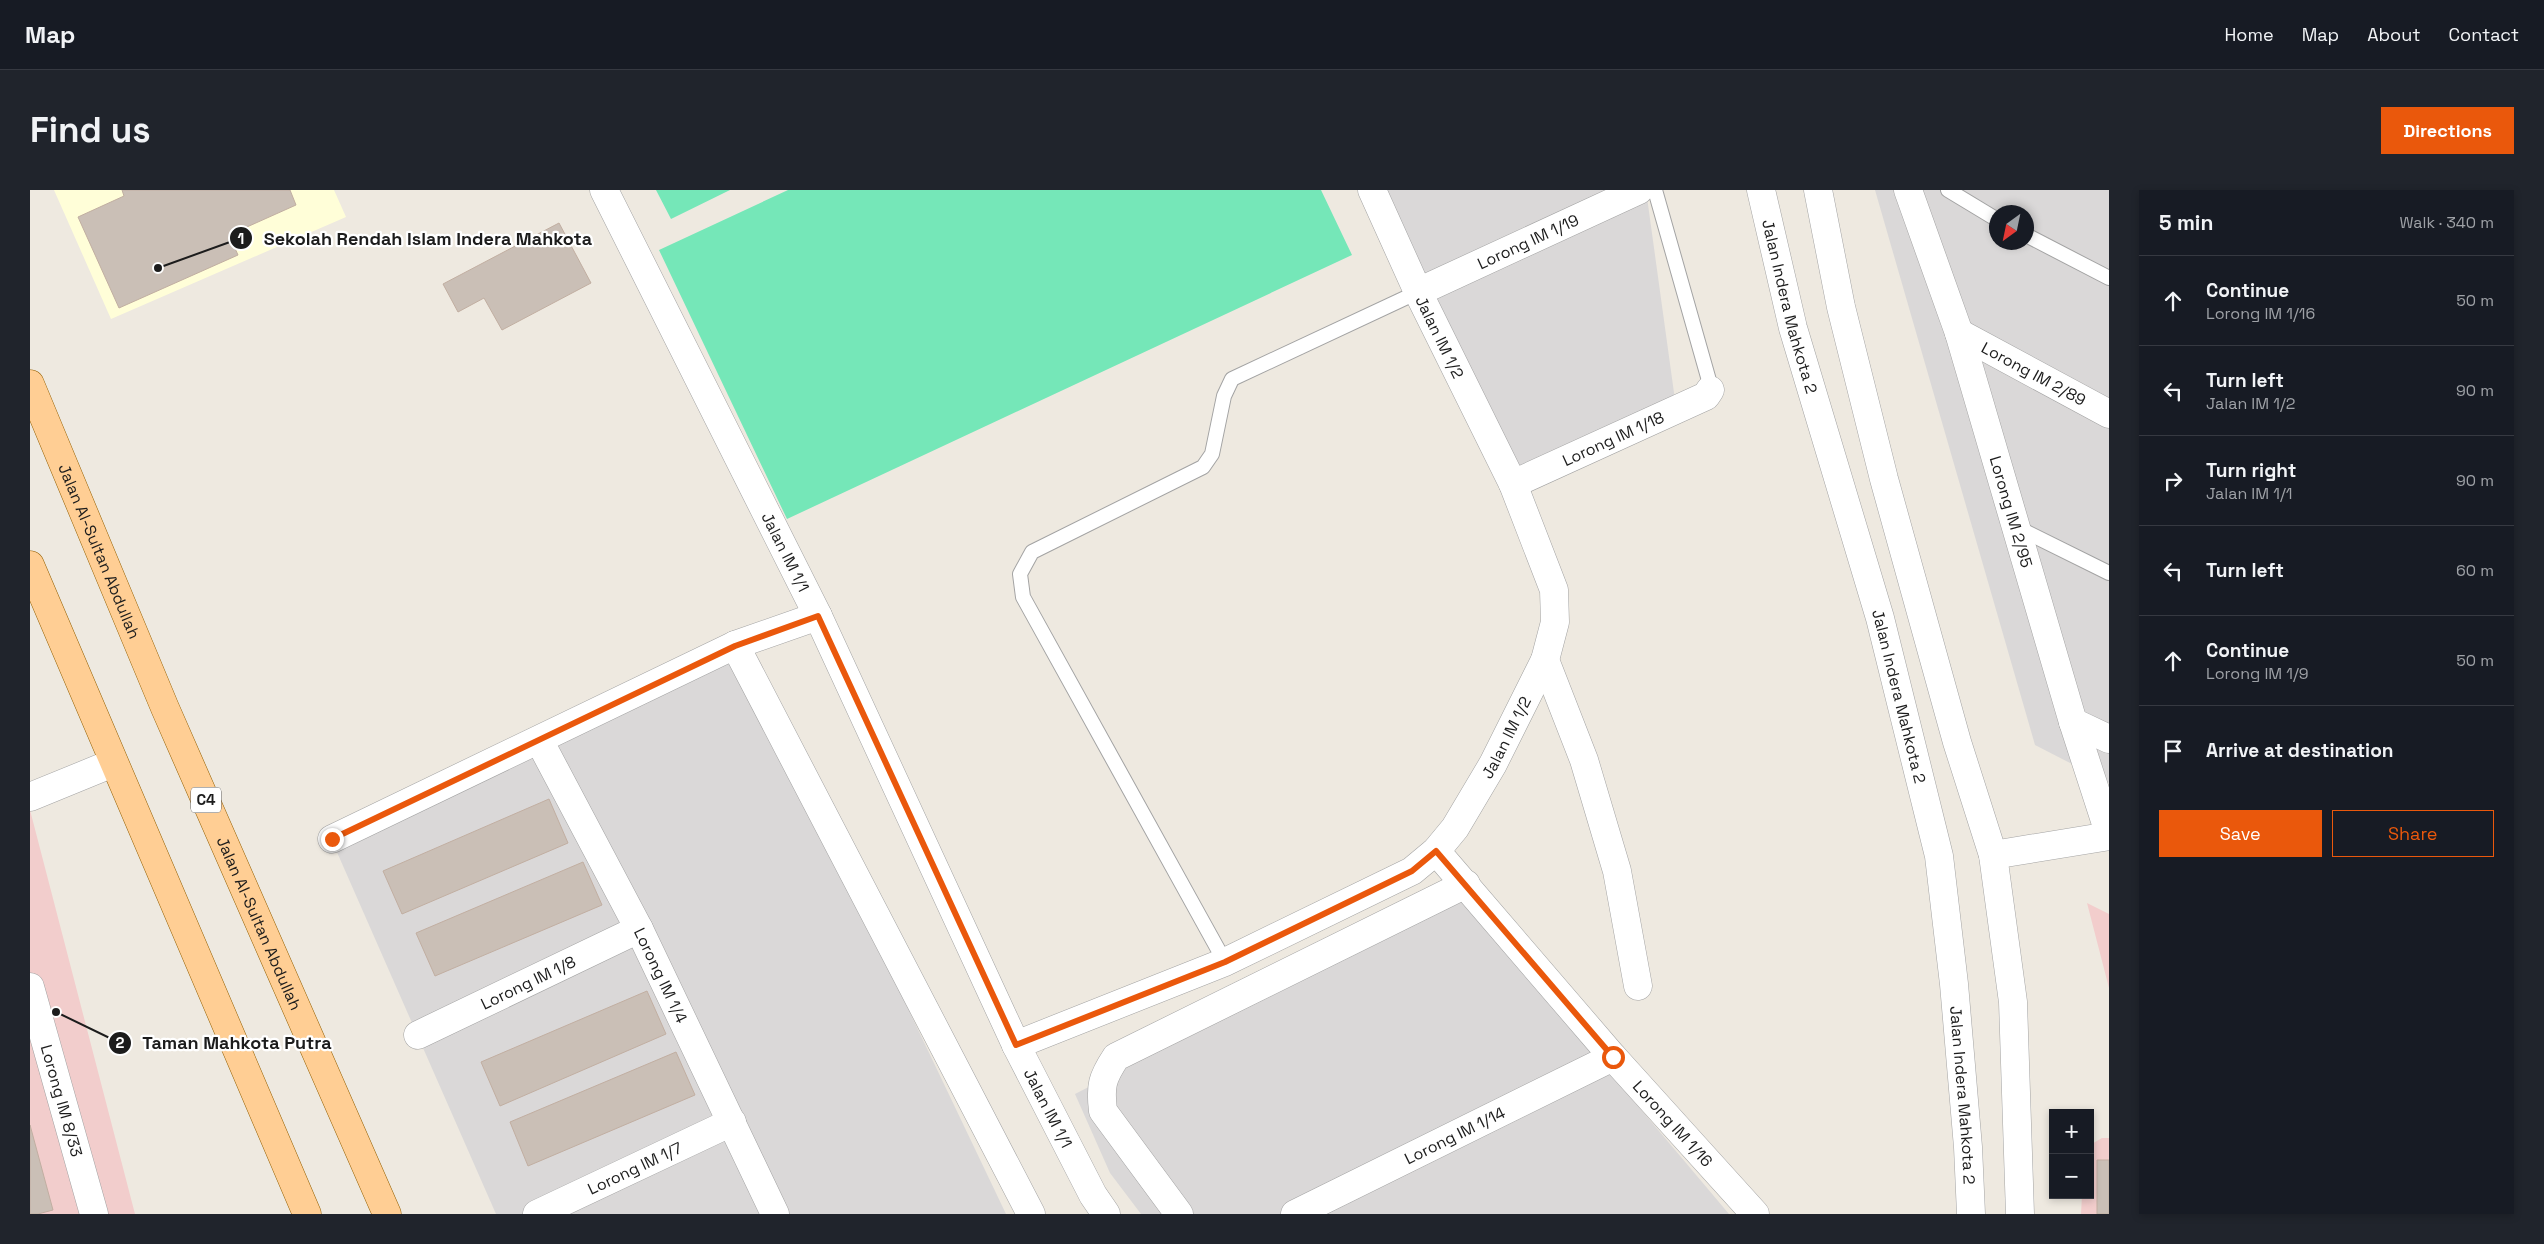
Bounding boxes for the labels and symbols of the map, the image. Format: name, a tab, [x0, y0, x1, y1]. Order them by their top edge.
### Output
north arrow	[1989, 205, 2034, 250]
street label: Lorong IM 1/19	[1474, 209, 1582, 274]
street label: Jalan Indera Mahkota 2	[1757, 217, 1822, 396]
callout: Sekolah Rendah Islam Indera Mahkota	[229, 222, 602, 255]
text: Sekolah Rendah Islam Indera Mahkota	[264, 227, 593, 250]
text: 1	[238, 229, 244, 248]
street label: Jalan IM 1/2	[1411, 292, 1469, 382]
street label: Lorong IM 2/89	[1978, 337, 2089, 411]
street label: Lorong IM 1/18	[1559, 407, 1668, 471]
street label: Lorong IM 2/95	[1985, 454, 2037, 570]
street label: Jalan Al-Sultan Abdullah	[53, 461, 145, 642]
street label: Jalan IM 1/1	[757, 509, 814, 596]
street label: Jalan Indera Mahkota 2	[1867, 607, 1931, 786]
street label: Jalan IM 1/2	[1477, 693, 1536, 783]
road number: C4	[191, 788, 221, 812]
route end	[321, 828, 344, 851]
street label: Jalan Al-Sultan Abdullah	[212, 833, 306, 1014]
street label: Lorong IM 1/4	[629, 924, 692, 1026]
street label: Lorong IM 1/8	[477, 951, 579, 1014]
street label: Jalan Indera Mahkota 2	[1945, 1005, 1980, 1185]
callout: Taman Mahkota Putra	[107, 1027, 342, 1060]
text: Taman Mahkota Putra	[142, 1031, 332, 1054]
text: 2	[116, 1033, 125, 1052]
street label: Lorong IM 8/33	[36, 1042, 87, 1159]
route start	[1602, 1046, 1625, 1069]
street label: Jalan IM 1/1	[1019, 1065, 1077, 1152]
street label: Lorong IM 1/16	[1628, 1076, 1717, 1171]
street label: Lorong IM 1/14	[1401, 1102, 1509, 1169]
street label: Lorong IM 1/7	[584, 1137, 685, 1200]

